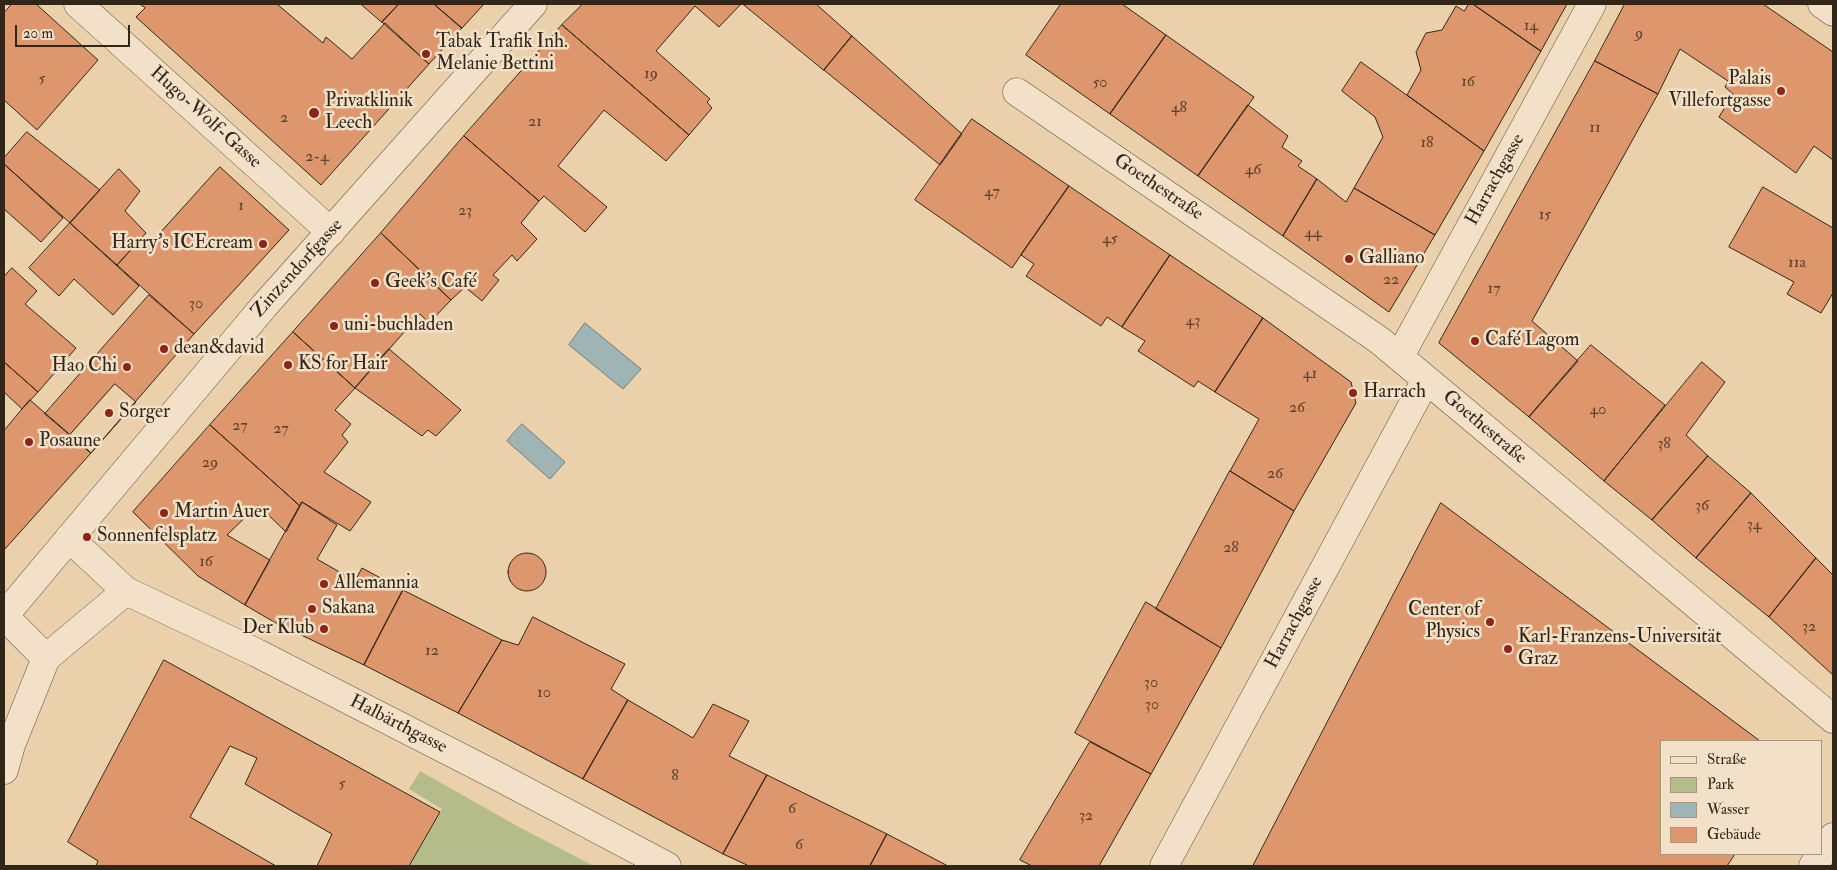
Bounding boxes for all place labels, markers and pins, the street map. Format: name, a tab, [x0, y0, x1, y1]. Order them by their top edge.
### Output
place label: Tabak Trafik Inh. Melanie Bettini	[436, 32, 568, 76]
marker: Tabak Trafik Inh. Melanie Bettini	[420, 48, 432, 60]
place label: Palais Villefortgasse	[1668, 69, 1771, 113]
marker: Palais Villefortgasse	[1775, 85, 1787, 97]
place label: Privatklinik Leech	[325, 91, 413, 135]
marker: Privatklinik Leech	[307, 106, 321, 120]
place label: Harry's ICEcream	[111, 233, 253, 255]
marker: Harry's ICEcream	[257, 238, 269, 250]
place label: Galliano	[1359, 248, 1424, 270]
marker: Galliano	[1343, 253, 1355, 265]
place label: Geek’s Café	[385, 272, 477, 294]
marker: Geek’s Café	[369, 277, 381, 289]
place label: uni-buchladen	[344, 315, 453, 337]
marker: uni-buchladen	[328, 320, 340, 332]
place label: Café Lagom	[1485, 330, 1579, 352]
marker: Café Lagom	[1469, 335, 1481, 347]
place label: dean&david	[174, 338, 264, 360]
marker: dean&david	[158, 343, 170, 355]
place label: KS for Hair	[298, 354, 387, 376]
place label: Hao Chi	[52, 356, 117, 378]
marker: KS for Hair	[282, 359, 294, 371]
marker: Hao Chi	[121, 361, 133, 373]
place label: Harrach	[1363, 382, 1426, 404]
marker: Harrach	[1347, 387, 1359, 399]
place label: Sorger	[119, 402, 170, 424]
marker: Sorger	[103, 407, 115, 419]
place label: Posaune	[39, 431, 101, 453]
marker: Posaune	[23, 436, 35, 448]
place label: Martin Auer	[174, 502, 269, 524]
marker: Martin Auer	[158, 507, 170, 519]
place label: Sonnenfelsplatz	[97, 526, 217, 548]
marker: Sonnenfelsplatz	[81, 531, 93, 543]
place label: Allemannia	[334, 573, 419, 595]
marker: Allemannia	[318, 578, 330, 590]
place label: Sakana	[322, 598, 375, 620]
place label: Center of Physics	[1408, 600, 1480, 644]
marker: Sakana	[306, 603, 318, 615]
marker: Center of Physics	[1484, 616, 1496, 628]
place label: Der Klub	[242, 618, 314, 640]
marker: Der Klub	[318, 623, 330, 635]
place label: Karl-Franzens-Universität Graz	[1518, 627, 1721, 671]
marker: Karl-Franzens-Universität Graz	[1502, 643, 1514, 655]

